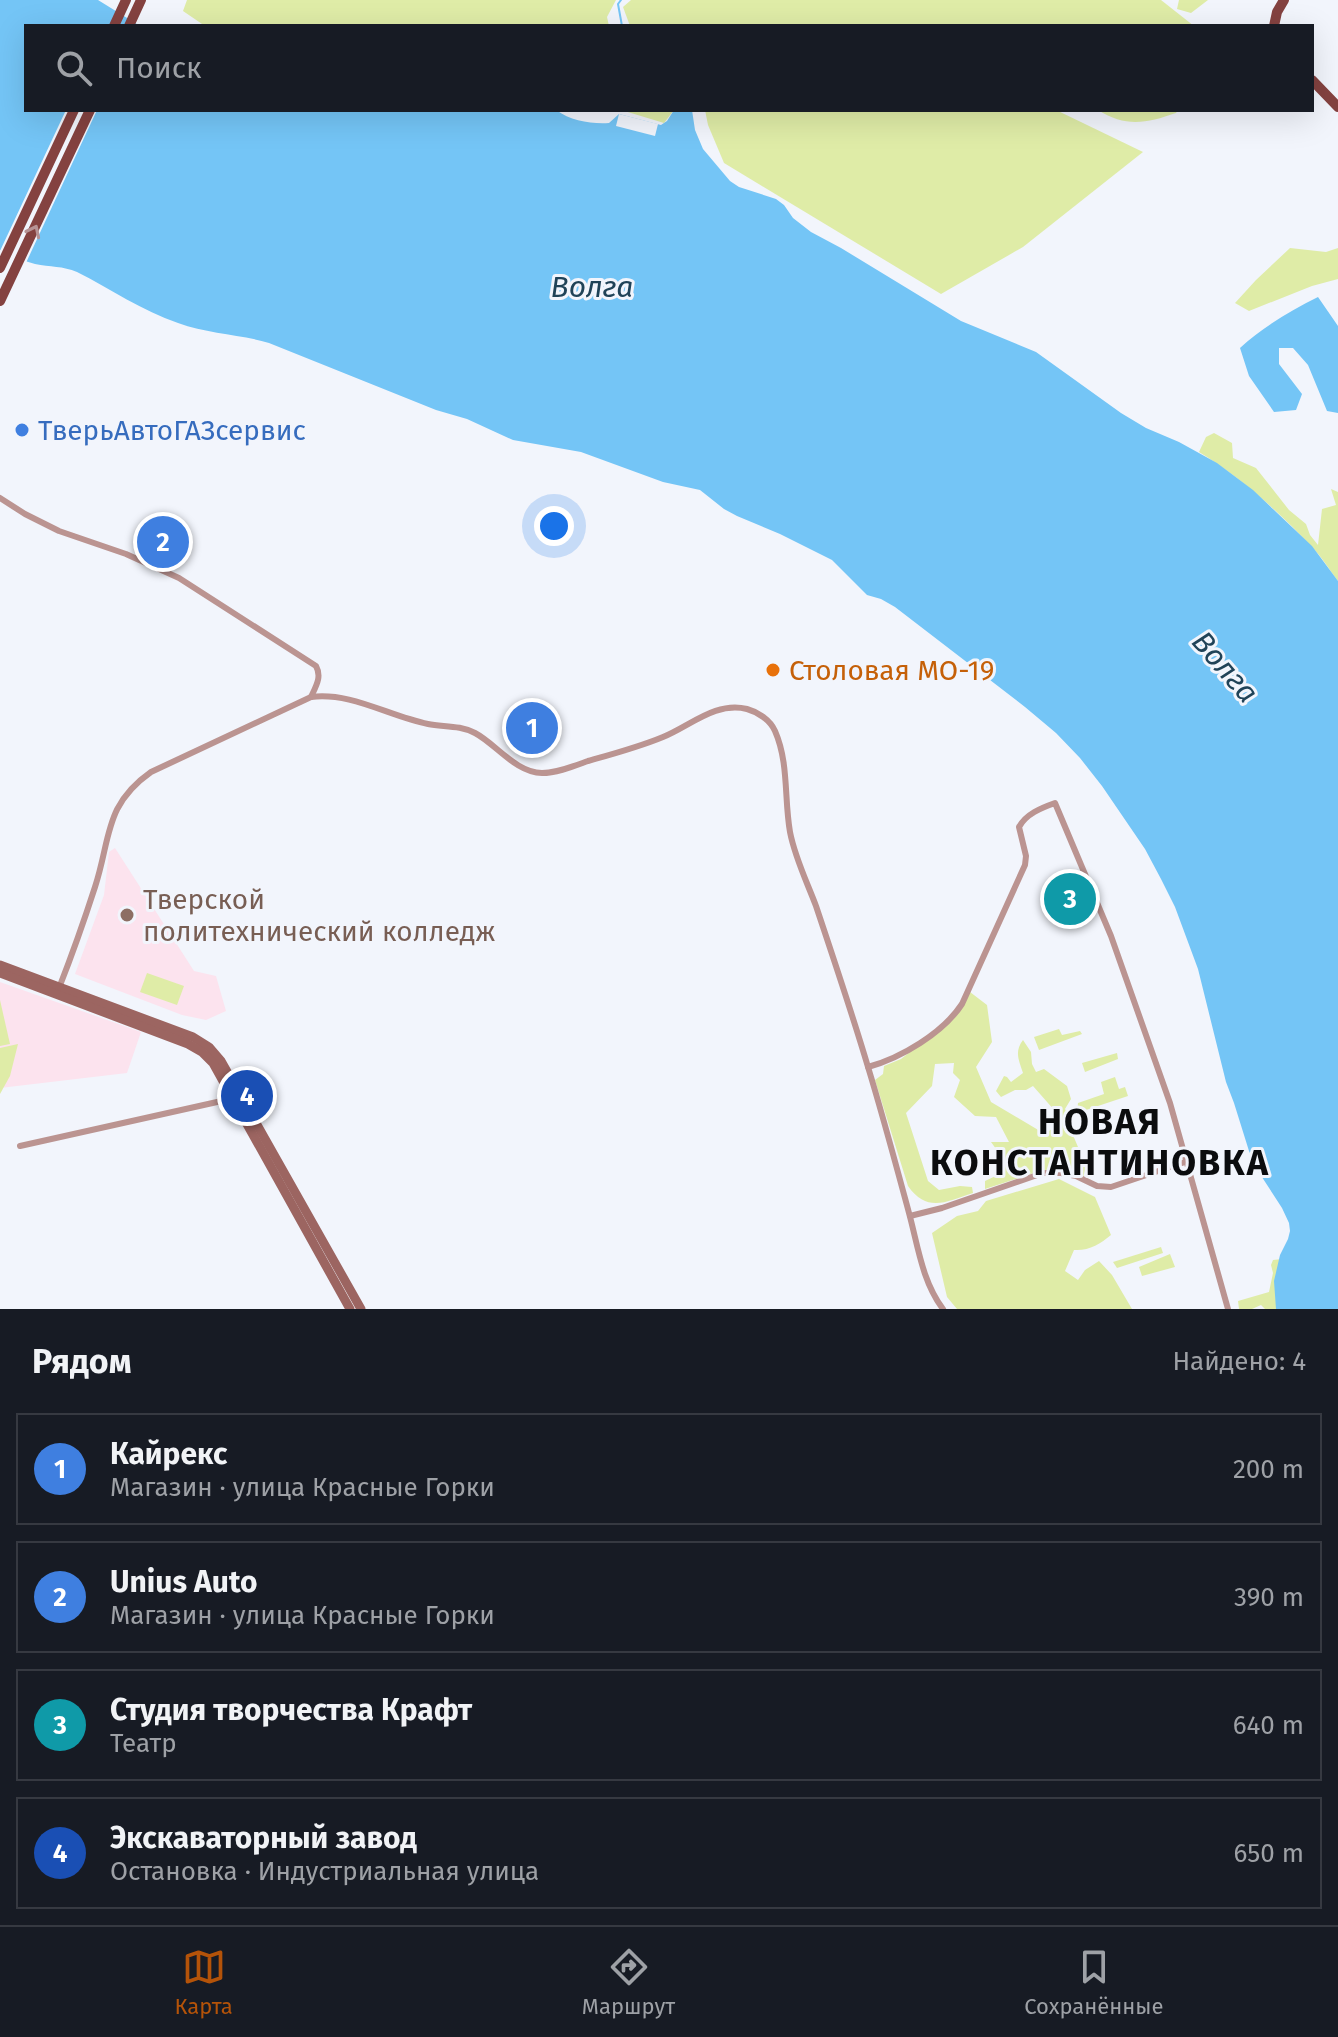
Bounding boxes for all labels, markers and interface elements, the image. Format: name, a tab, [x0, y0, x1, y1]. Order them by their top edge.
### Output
search box	[24, 24, 1314, 112]
icon: search	[52, 46, 96, 90]
text: Поиск	[116, 50, 202, 86]
one-way arrow	[24, 224, 40, 239]
water label: Волга	[551, 269, 633, 305]
place label: ТверьАвтоГАЗсервис	[38, 414, 306, 447]
marker: ТверьАвтоГАЗсервис	[13, 421, 31, 439]
your location	[534, 506, 574, 546]
pin: 2	[137, 512, 189, 572]
water label: Волга	[1184, 624, 1266, 710]
place label: Столовая МО-19	[789, 654, 994, 687]
marker: Столовая МО-19	[764, 661, 782, 679]
pin: 1	[506, 698, 558, 758]
pin: 3	[1044, 869, 1096, 929]
place label: Тверской политехнический колледж	[143, 883, 495, 948]
marker: Тверской политехнический колледж	[118, 906, 136, 924]
pin: 4	[221, 1066, 273, 1126]
district label: НОВАЯ КОНСТАНТИНОВКА	[930, 1100, 1270, 1185]
text: Рядом	[32, 1341, 131, 1382]
text: Найдено: 4	[1172, 1346, 1306, 1377]
text: Кайрекс	[110, 1436, 227, 1472]
text: 1	[54, 1454, 66, 1485]
text: 200 m	[1233, 1454, 1304, 1485]
text: Магазин · улица Красные Горки	[110, 1472, 495, 1503]
text: Unius Auto	[110, 1564, 257, 1600]
text: 2	[53, 1582, 67, 1613]
text: 390 m	[1234, 1582, 1304, 1613]
text: Магазин · улица Красные Горки	[110, 1600, 495, 1631]
text: Студия творчества Крафт	[110, 1692, 472, 1728]
text: 3	[53, 1710, 67, 1741]
text: 640 m	[1233, 1710, 1304, 1741]
text: Театр	[110, 1728, 177, 1759]
text: Экскаваторный завод	[110, 1820, 417, 1856]
text: 4	[53, 1838, 67, 1869]
text: 650 m	[1234, 1838, 1304, 1869]
text: Остановка · Индустриальная улица	[110, 1856, 539, 1887]
tab: Карта	[175, 1945, 233, 2020]
tab: Маршрут	[582, 1945, 675, 2020]
tab: Сохранённые	[1024, 1945, 1164, 2020]

